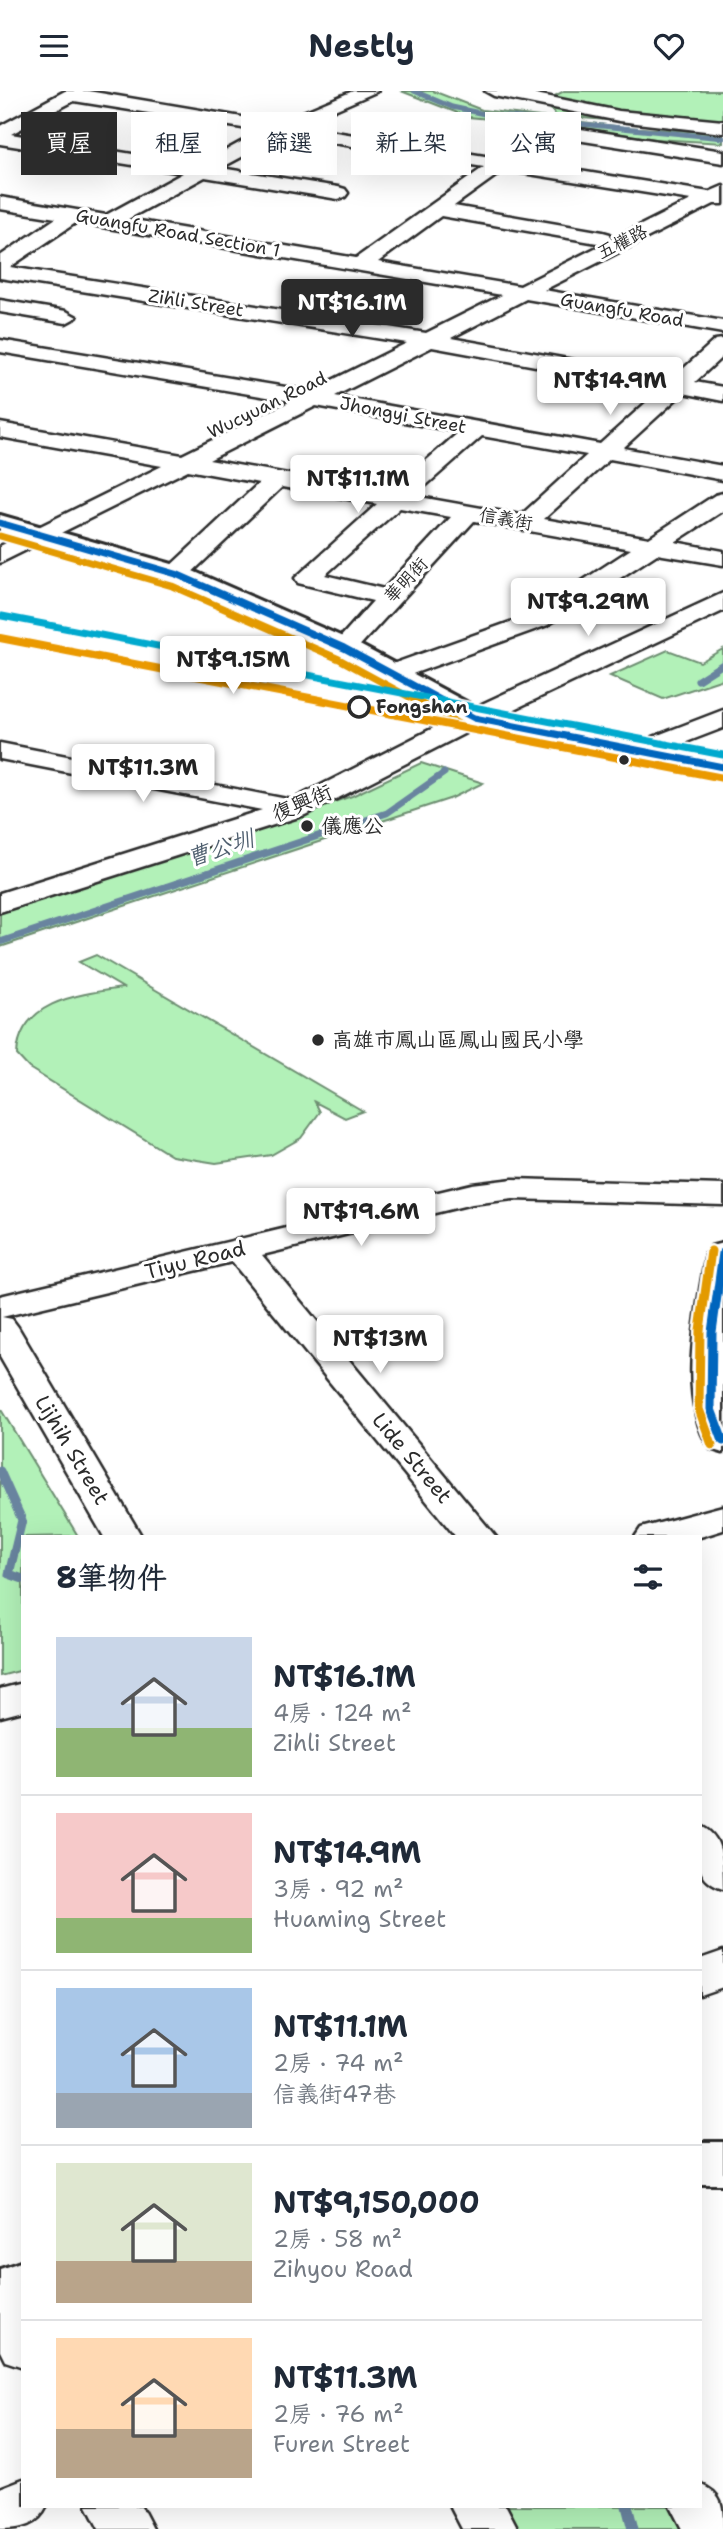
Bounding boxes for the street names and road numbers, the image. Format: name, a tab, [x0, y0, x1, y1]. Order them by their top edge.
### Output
street label: Guangfu Road Section 1	[74, 203, 282, 263]
street label: 五權路	[592, 219, 652, 265]
street label: Zihli Street	[147, 284, 246, 322]
street label: Guangfu Road	[558, 287, 686, 333]
street label: Wucyuan Road	[203, 366, 331, 444]
street label: Jhongyi Street	[338, 391, 469, 439]
street label: 信義街	[477, 502, 535, 536]
street label: 華明街	[379, 552, 433, 608]
street label: 復興街	[268, 778, 336, 828]
street label: Tiyu Road	[142, 1234, 248, 1286]
street label: Lijhih Street	[28, 1390, 116, 1510]
street label: Lide Street	[366, 1407, 458, 1509]

